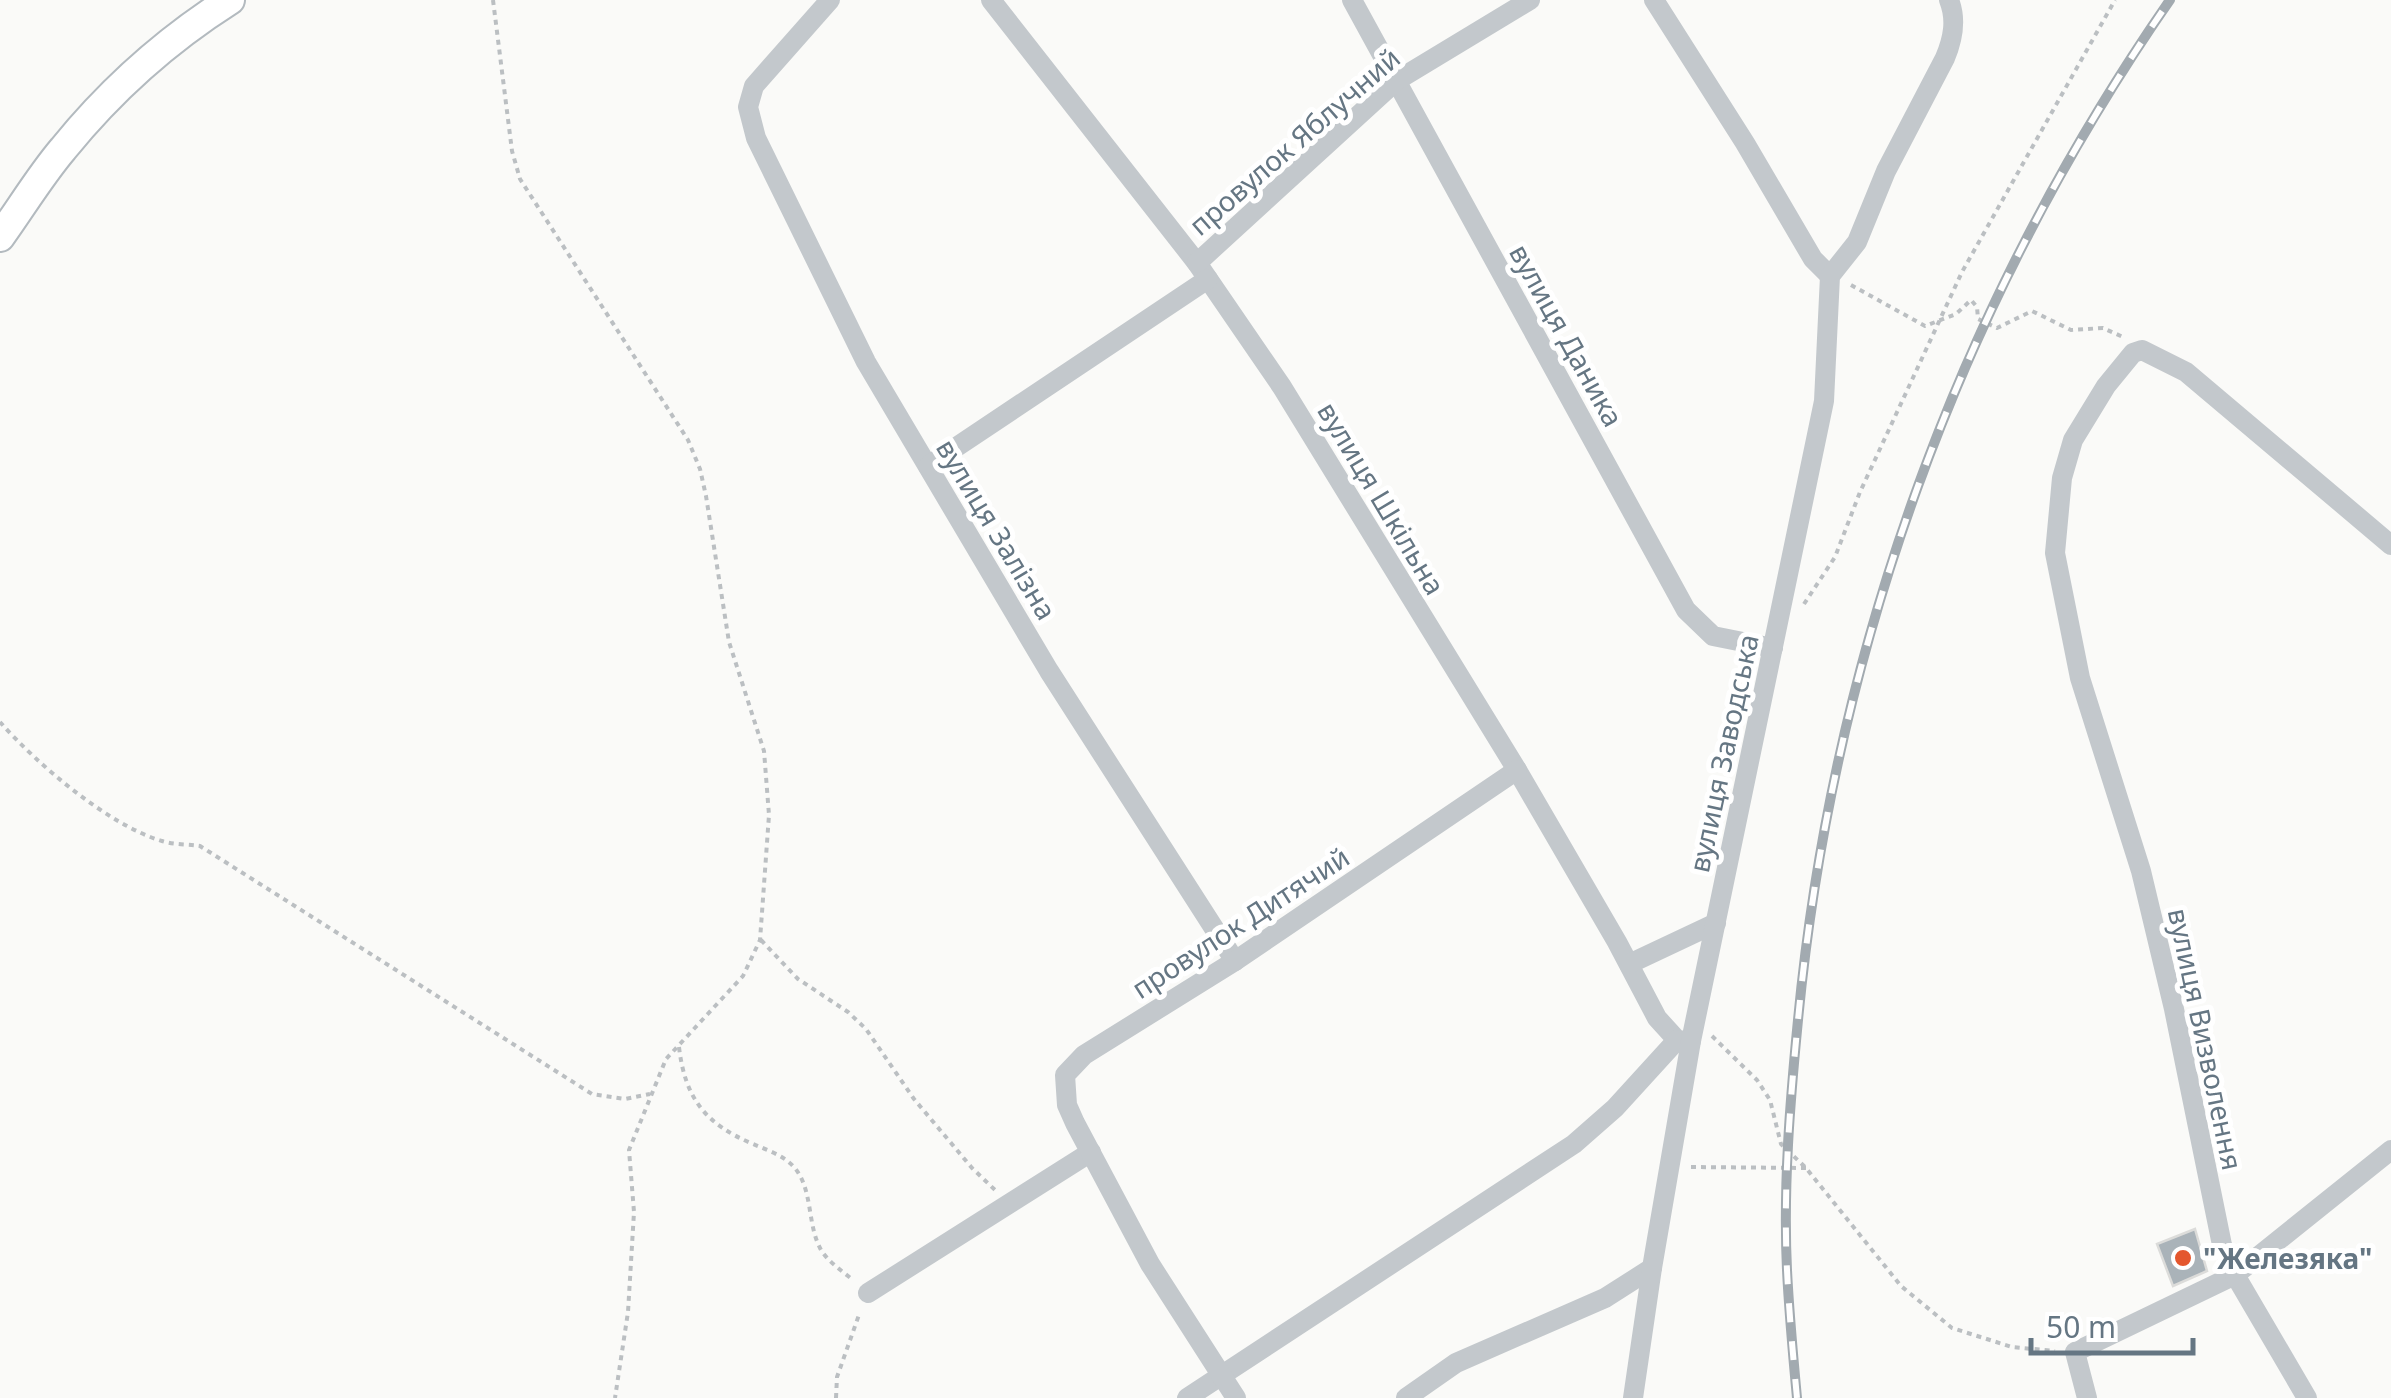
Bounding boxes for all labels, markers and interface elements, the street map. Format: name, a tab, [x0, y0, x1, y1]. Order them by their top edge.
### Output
street label: провулок Яблучний	[1180, 39, 1408, 243]
street label: вулиця Даника	[1501, 237, 1633, 433]
street label: вулиця Шкільна	[1309, 395, 1455, 601]
street label: вулиця Залізна	[928, 432, 1066, 626]
street label: вулиця Заводська	[1679, 630, 1767, 876]
street label: провулок Дитячий	[1124, 837, 1356, 1007]
street label: вулиця Визволення	[2160, 905, 2252, 1173]
place label: "Железяка"	[2203, 1239, 2372, 1277]
marker: "Железяка"	[2172, 1247, 2194, 1269]
scale bar	[2031, 1293, 2194, 1355]
text: 50 m	[2046, 1306, 2116, 1347]

